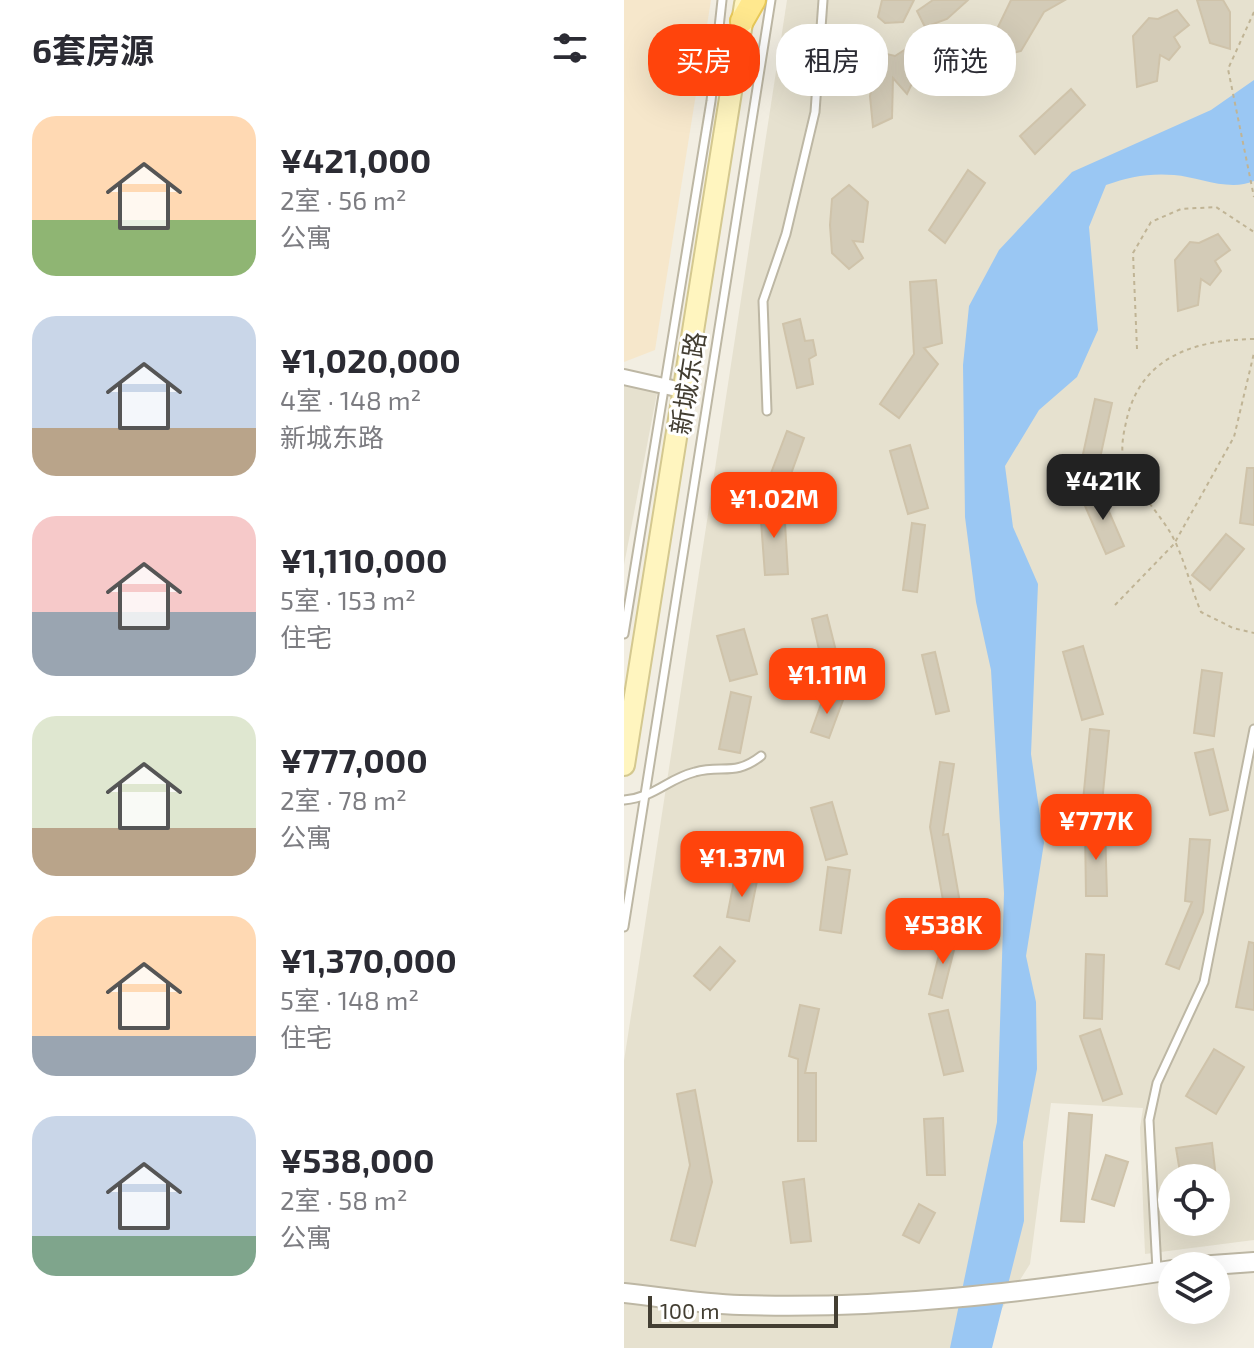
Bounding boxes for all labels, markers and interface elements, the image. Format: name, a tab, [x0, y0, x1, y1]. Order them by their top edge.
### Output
chip: 买房	[648, 24, 760, 96]
chip: 租房	[776, 24, 888, 96]
chip: 筛选	[904, 24, 1016, 96]
icon: filters	[548, 26, 592, 70]
text: 6套房源	[32, 29, 154, 70]
text: ¥421,000	[280, 139, 431, 180]
icon: home	[96, 148, 192, 244]
text: 2室 · 56 m²	[280, 184, 407, 215]
text: 公寓	[280, 221, 332, 252]
street label: 新城东路	[664, 329, 710, 437]
text: ¥1,020,000	[280, 339, 461, 380]
icon: home	[96, 348, 192, 444]
text: 4室 · 148 m²	[280, 384, 421, 415]
text: 新城东路	[280, 421, 384, 452]
pin: ¥421K	[1047, 454, 1159, 522]
text: ¥421K	[1065, 464, 1141, 495]
pin: ¥1.02M	[709, 472, 839, 540]
text: ¥1.02M	[729, 482, 819, 513]
text: ¥1,110,000	[280, 539, 447, 580]
icon: home	[96, 548, 192, 644]
text: 5室 · 153 m²	[280, 584, 416, 615]
text: 住宅	[280, 621, 332, 652]
pin: ¥1.11M	[762, 648, 892, 716]
text: ¥1.11M	[787, 658, 867, 689]
text: ¥777,000	[280, 739, 428, 780]
icon: home	[96, 748, 192, 844]
text: 2室 · 78 m²	[280, 784, 407, 815]
pin: ¥777K	[1040, 794, 1152, 862]
text: ¥777K	[1059, 804, 1133, 835]
text: 公寓	[280, 821, 332, 852]
pin: ¥1.37M	[677, 831, 807, 899]
text: ¥1.37M	[698, 841, 786, 872]
pin: ¥538K	[887, 898, 999, 966]
text: ¥538K	[903, 908, 983, 939]
text: ¥1,370,000	[280, 939, 457, 980]
icon: home	[96, 948, 192, 1044]
text: 5室 · 148 m²	[280, 984, 419, 1015]
text: 住宅	[280, 1021, 332, 1052]
text: ¥538,000	[280, 1139, 434, 1180]
icon: home	[96, 1148, 192, 1244]
map controls	[1158, 1164, 1230, 1324]
button: locate	[1158, 1164, 1230, 1236]
text: 2室 · 58 m²	[280, 1184, 407, 1215]
text: 公寓	[280, 1221, 332, 1252]
button: layers	[1158, 1252, 1230, 1324]
scale bar	[648, 1292, 838, 1328]
text: 100 m	[660, 1297, 719, 1323]

